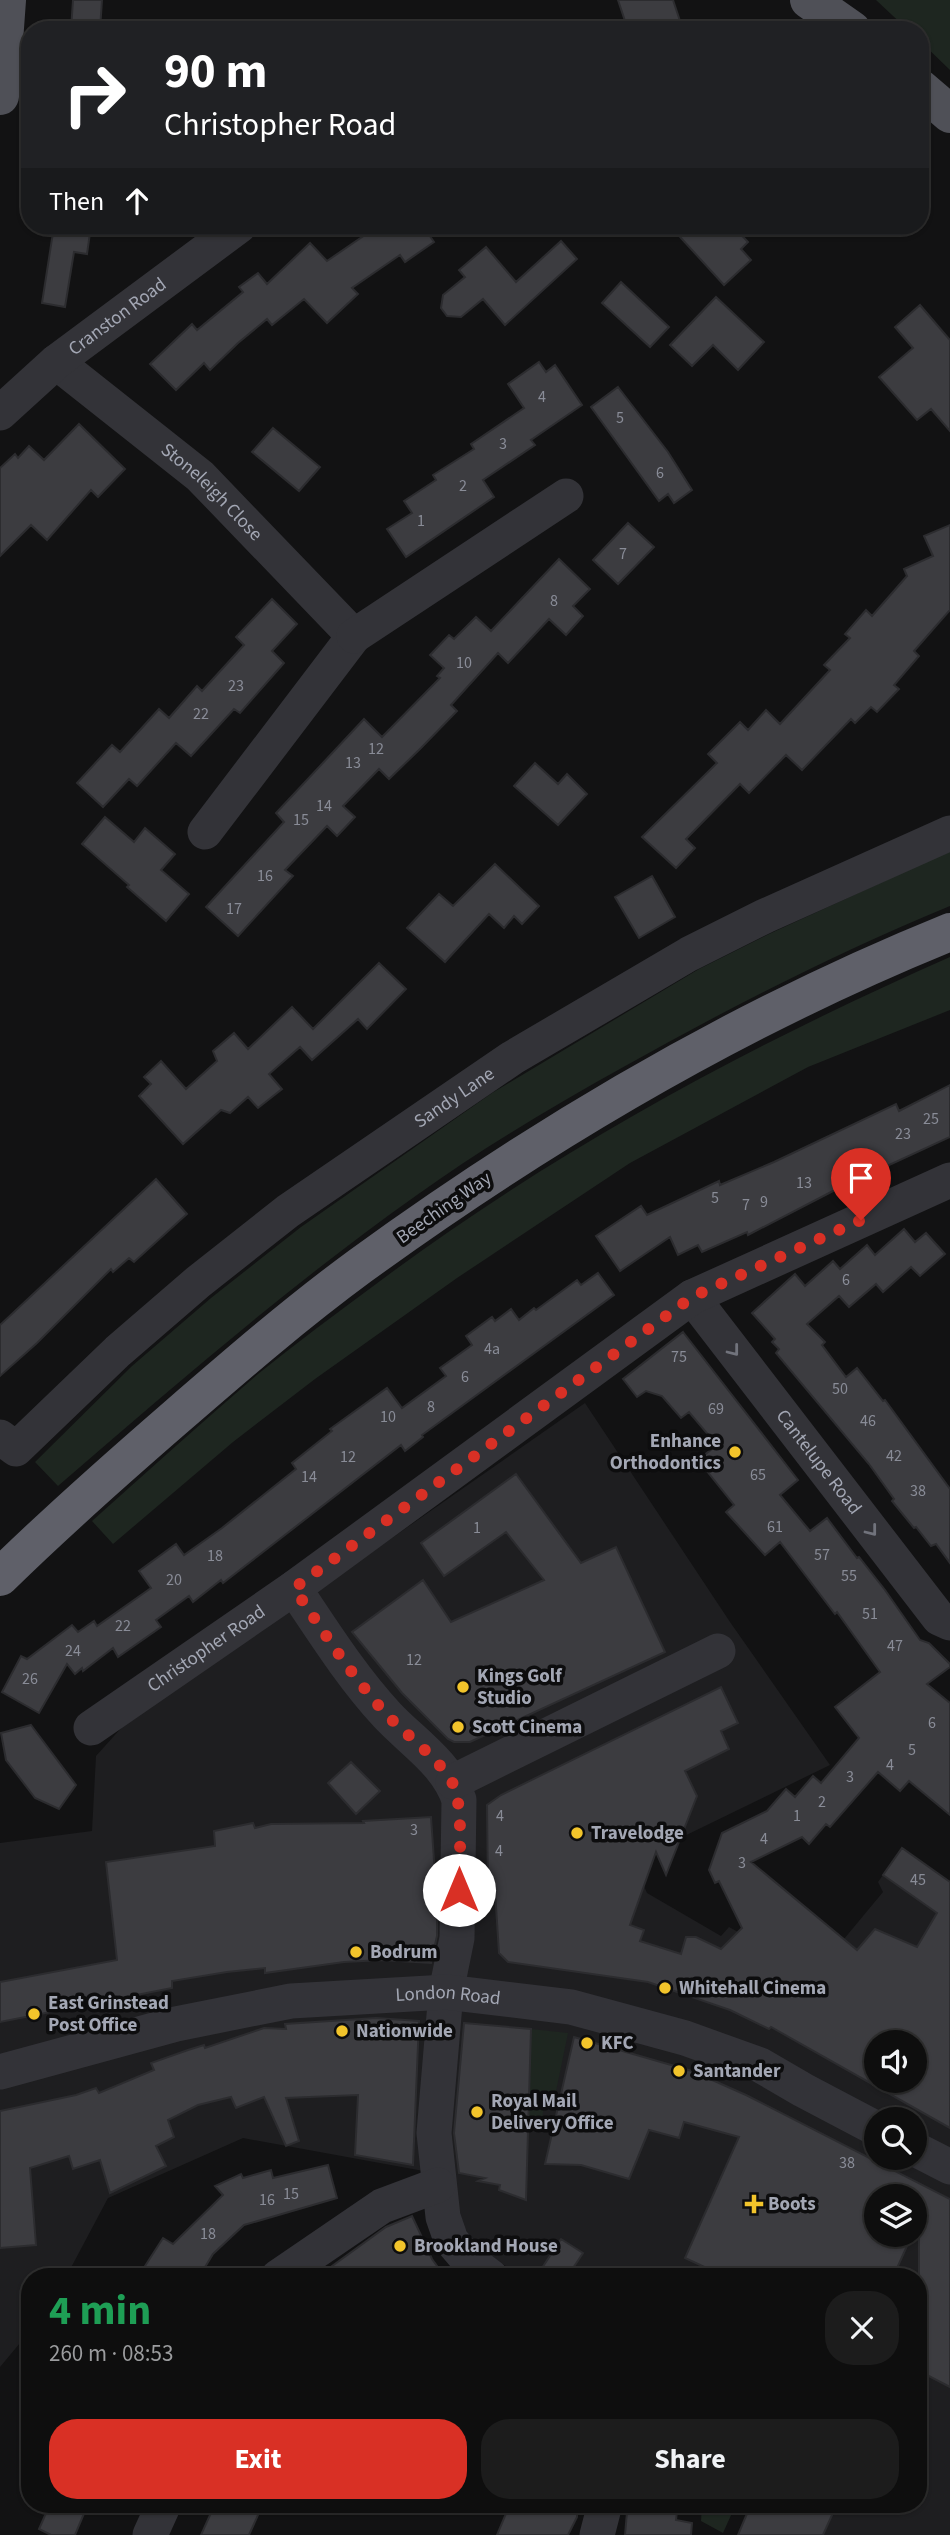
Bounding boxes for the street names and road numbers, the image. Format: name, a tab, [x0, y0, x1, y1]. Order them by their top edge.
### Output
street label: Cranston Road	[63, 271, 172, 362]
street label: Stoneleigh Close	[155, 436, 269, 547]
street label: Sandy Lane	[409, 1060, 500, 1135]
street label: Beeching Way	[391, 1165, 497, 1251]
street label: Cantelupe Road	[770, 1404, 868, 1520]
street label: Christopher Road	[142, 1598, 271, 1699]
street label: London Road	[395, 1979, 502, 2012]

